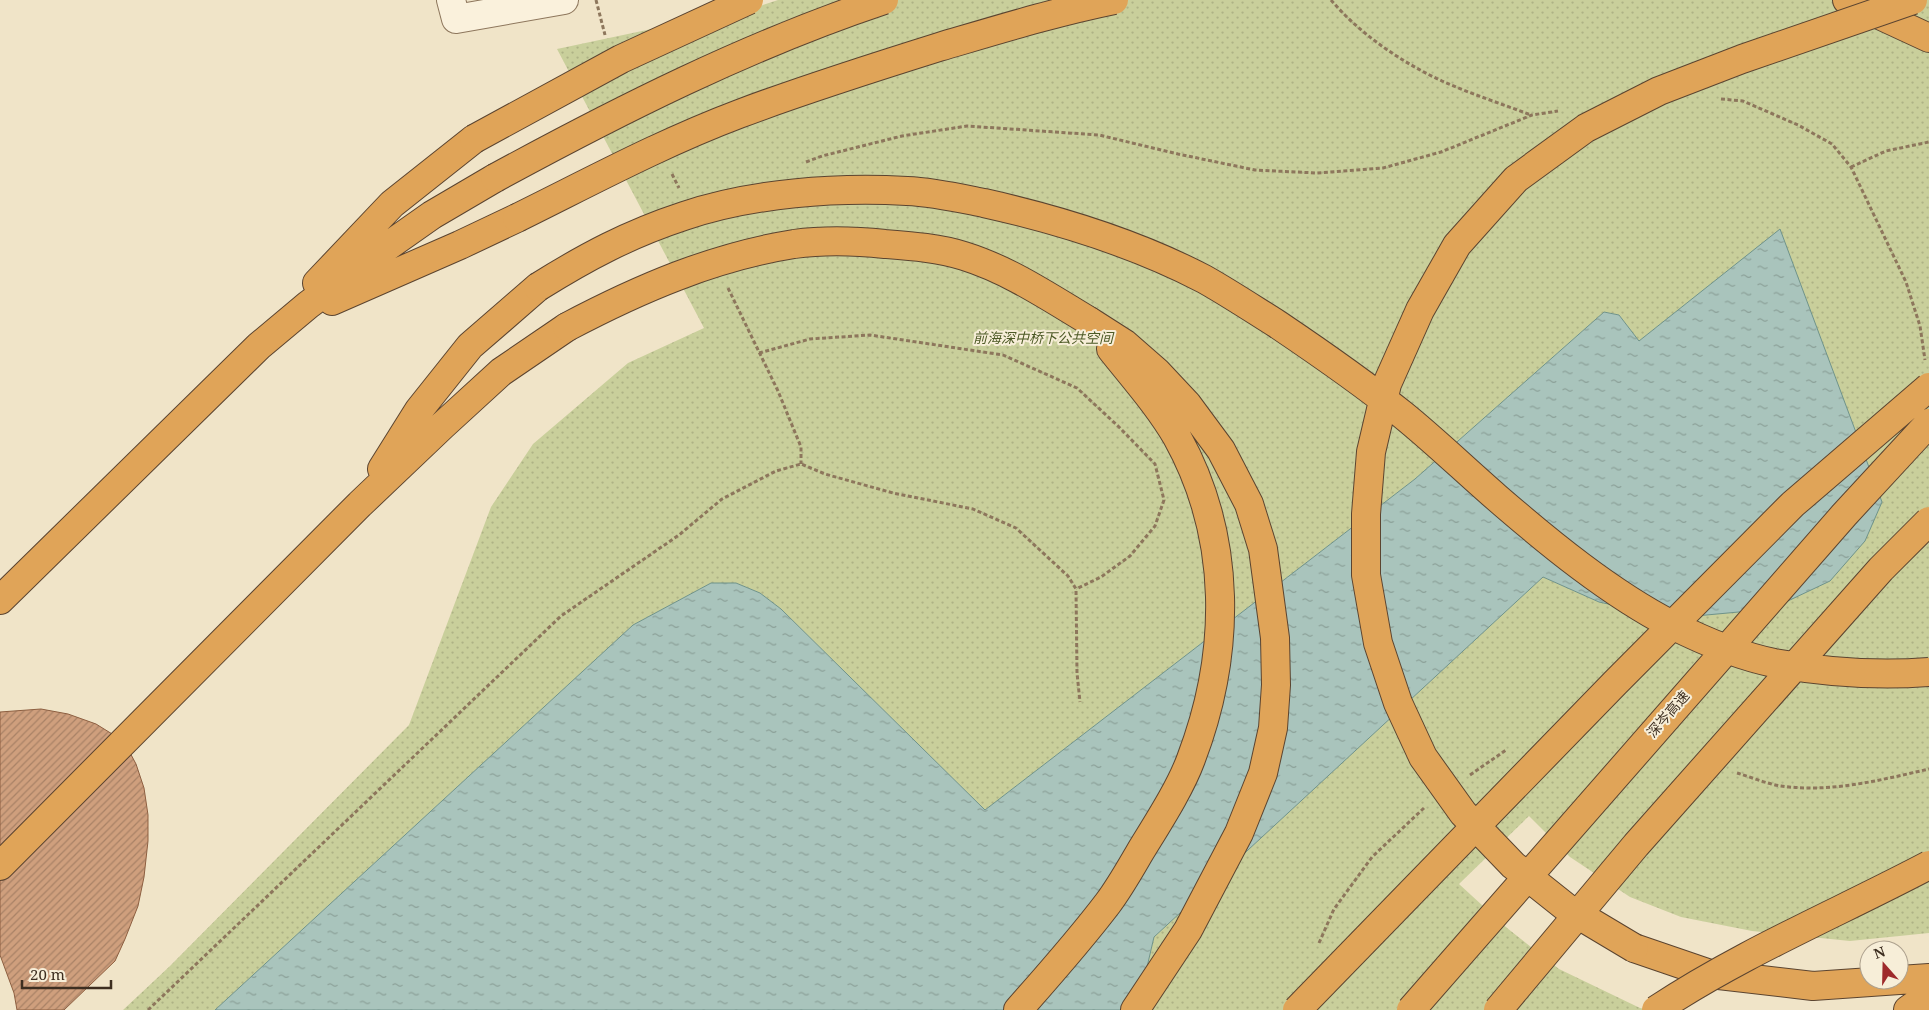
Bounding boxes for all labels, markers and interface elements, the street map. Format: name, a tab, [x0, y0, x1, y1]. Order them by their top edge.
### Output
park label: 前海深中桥下公共空间	[973, 328, 1115, 347]
street label: 深岑高速	[1642, 686, 1693, 741]
north arrow	[1859, 940, 1909, 990]
text: N	[1871, 941, 1888, 963]
scale bar	[22, 958, 111, 990]
text: 20 m	[30, 964, 65, 984]

